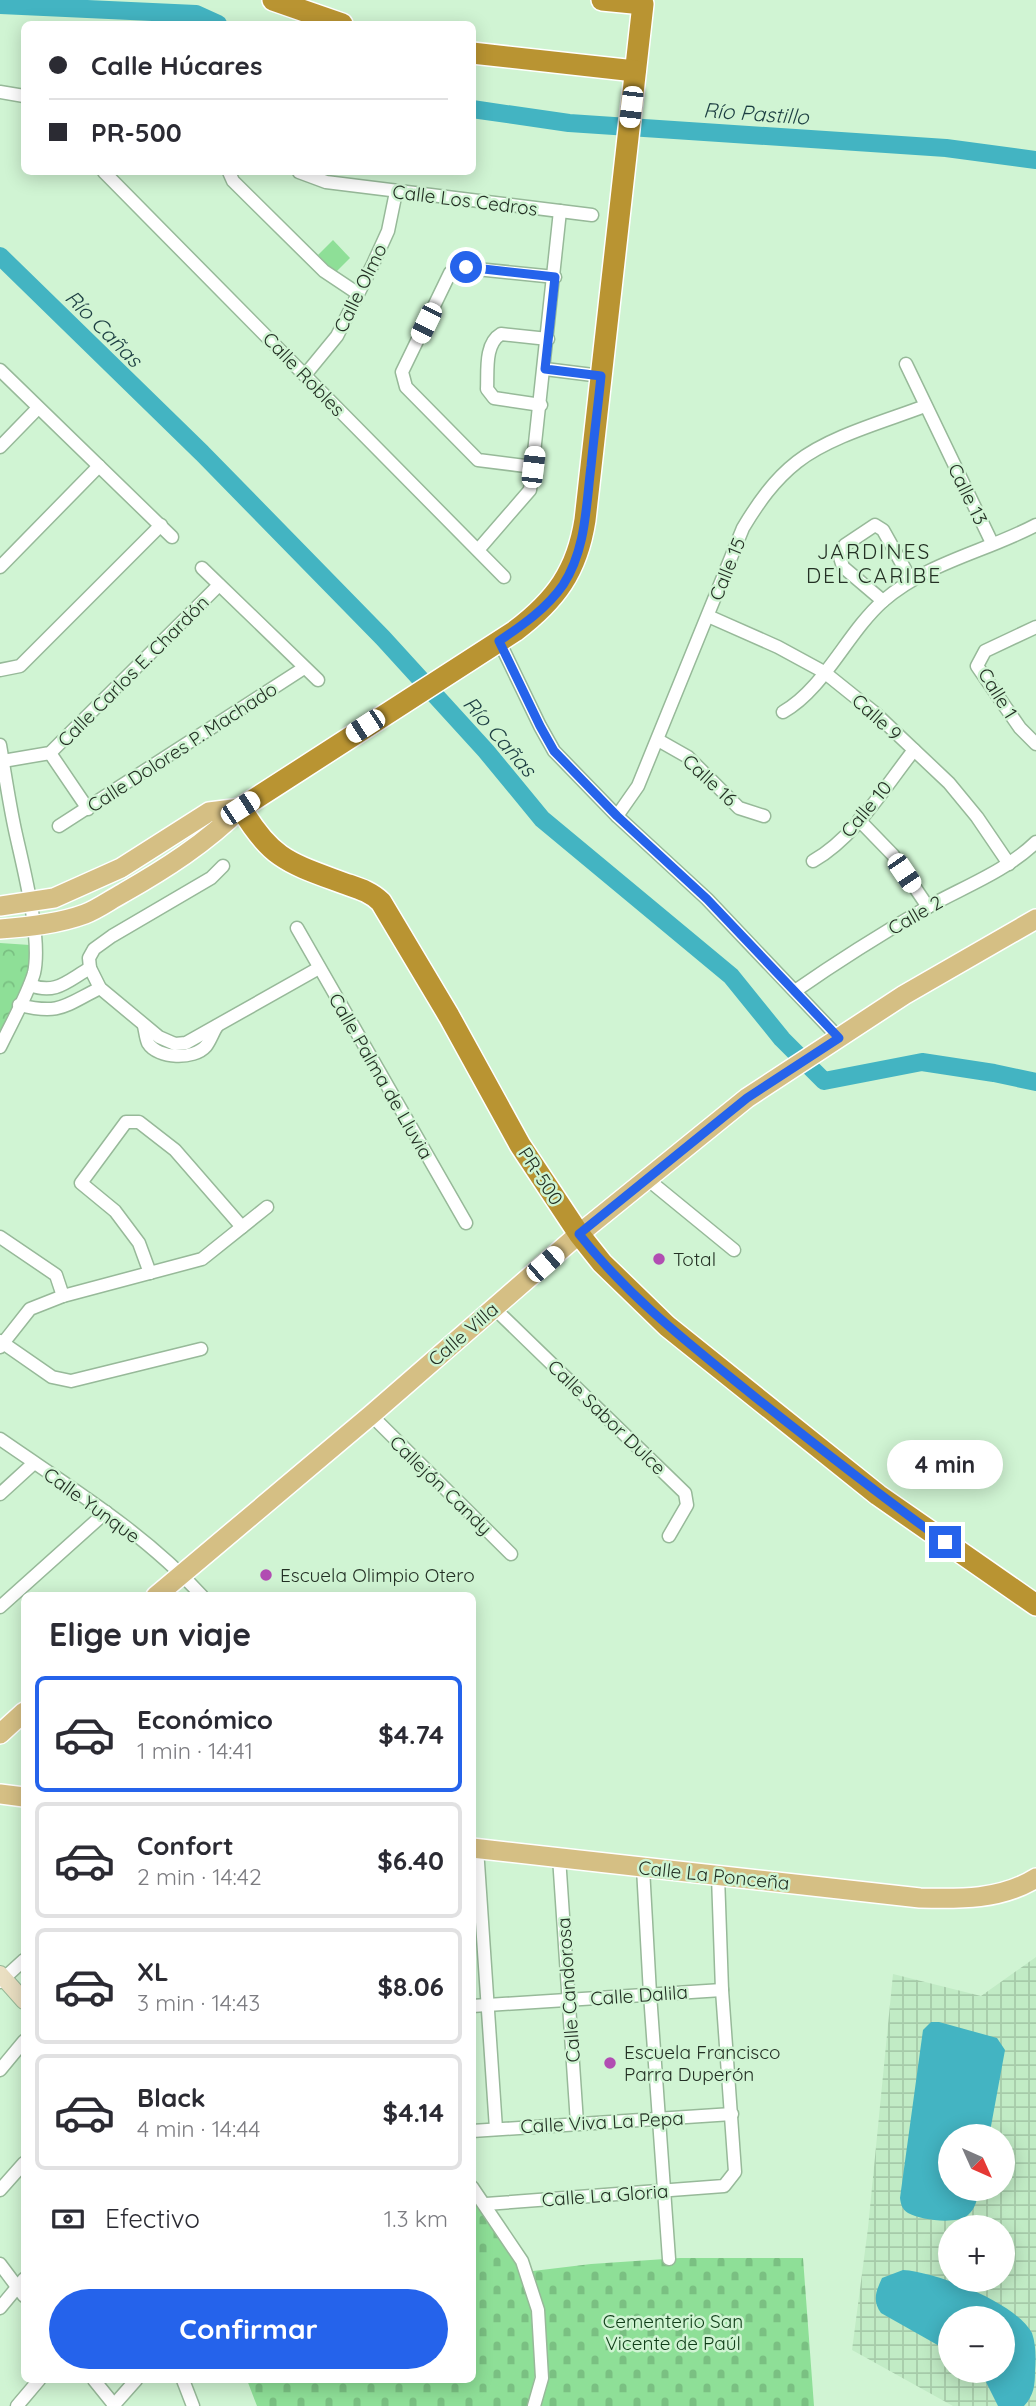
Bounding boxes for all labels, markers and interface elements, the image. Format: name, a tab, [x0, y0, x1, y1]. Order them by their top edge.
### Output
text: Calle Húcares	[91, 49, 262, 82]
car	[619, 85, 644, 129]
water label: Río Pastillo	[702, 96, 811, 130]
text: PR-500	[91, 116, 182, 149]
street label: Calle Los Cedros	[391, 179, 539, 221]
street label: Calle Olmo	[328, 240, 392, 336]
route start	[450, 251, 482, 283]
water label: Río Cañas	[60, 284, 149, 373]
car	[408, 300, 445, 346]
street label: Calle Robles	[258, 327, 350, 421]
car	[521, 445, 546, 489]
street label: Calle 13	[943, 459, 993, 529]
street label: Calle 15	[704, 534, 750, 604]
district label: JARDINES DEL CARIBE	[806, 538, 942, 588]
street label: Calle Carlos E. Chardón	[52, 590, 214, 752]
street label: Calle 1	[973, 663, 1023, 723]
street label: Calle Dolores P. Machado	[83, 677, 281, 817]
street label: Calle 9	[847, 688, 907, 746]
water label: Río Cañas	[458, 690, 543, 782]
car	[342, 706, 389, 746]
street label: Calle 16	[678, 749, 742, 811]
street label: Calle 10	[835, 776, 897, 842]
car	[217, 788, 264, 828]
car	[884, 850, 925, 896]
street label: Calle 2	[883, 890, 947, 940]
street label: Calle Palma de Lluvia	[324, 989, 438, 1163]
street label: PR-500	[513, 1142, 569, 1210]
car	[523, 1242, 568, 1286]
place label: Total	[673, 1247, 716, 1271]
marker: Total	[651, 1251, 667, 1267]
street label: Calle Villa	[423, 1297, 503, 1371]
street label: Calle Sabor Dulce	[543, 1354, 671, 1480]
street label: Callejón Candy	[385, 1430, 497, 1540]
callout: 4 min	[887, 1440, 1003, 1490]
text: 4 min	[915, 1450, 975, 1479]
street label: Calle Yunque	[39, 1462, 145, 1548]
route end	[929, 1526, 961, 1558]
place label: Escuela Olimpio Otero	[280, 1563, 475, 1587]
marker: Escuela Olimpio Otero	[258, 1567, 274, 1583]
text: Elige un viaje	[49, 1614, 251, 1654]
icon: car	[53, 1703, 116, 1766]
text: Económico	[137, 1703, 273, 1736]
text: $4.74	[378, 1718, 444, 1751]
text: 1 min · 14:41	[137, 1736, 253, 1765]
icon: car	[53, 1829, 116, 1892]
text: Confort	[137, 1829, 234, 1862]
text: $6.40	[377, 1844, 444, 1877]
street label: Calle La Ponceña	[637, 1855, 791, 1895]
text: 2 min · 14:42	[137, 1862, 262, 1891]
street label: Calle Candorosa	[551, 1917, 585, 2063]
icon: car	[53, 1955, 116, 2018]
text: XL	[137, 1955, 169, 1988]
text: $8.06	[377, 1970, 444, 2003]
street label: Calle Dalila	[589, 1980, 689, 2010]
text: 3 min · 14:43	[137, 1988, 260, 2017]
place label: Escuela Francisco Parra Duperón	[624, 2040, 780, 2086]
marker: Escuela Francisco Parra Duperón	[602, 2055, 618, 2071]
icon: car	[53, 2081, 116, 2144]
text: Black	[137, 2081, 206, 2114]
text: $4.14	[383, 2096, 444, 2129]
street label: Calle Viva La Pepa	[520, 2106, 684, 2138]
text: 4 min · 14:44	[137, 2114, 260, 2143]
north arrow	[938, 2124, 1015, 2202]
map controls	[938, 2124, 1015, 2383]
street label: Calle La Gloria	[541, 2179, 669, 2211]
icon: cash	[49, 2200, 87, 2238]
text: Efectivo	[105, 2202, 200, 2235]
text: 1.3 km	[384, 2204, 448, 2233]
button: +	[938, 2215, 1015, 2292]
button: Confirmar	[49, 2289, 448, 2369]
button: −	[938, 2306, 1015, 2383]
park label: Cementerio San Vicente de Paúl	[603, 2309, 743, 2355]

